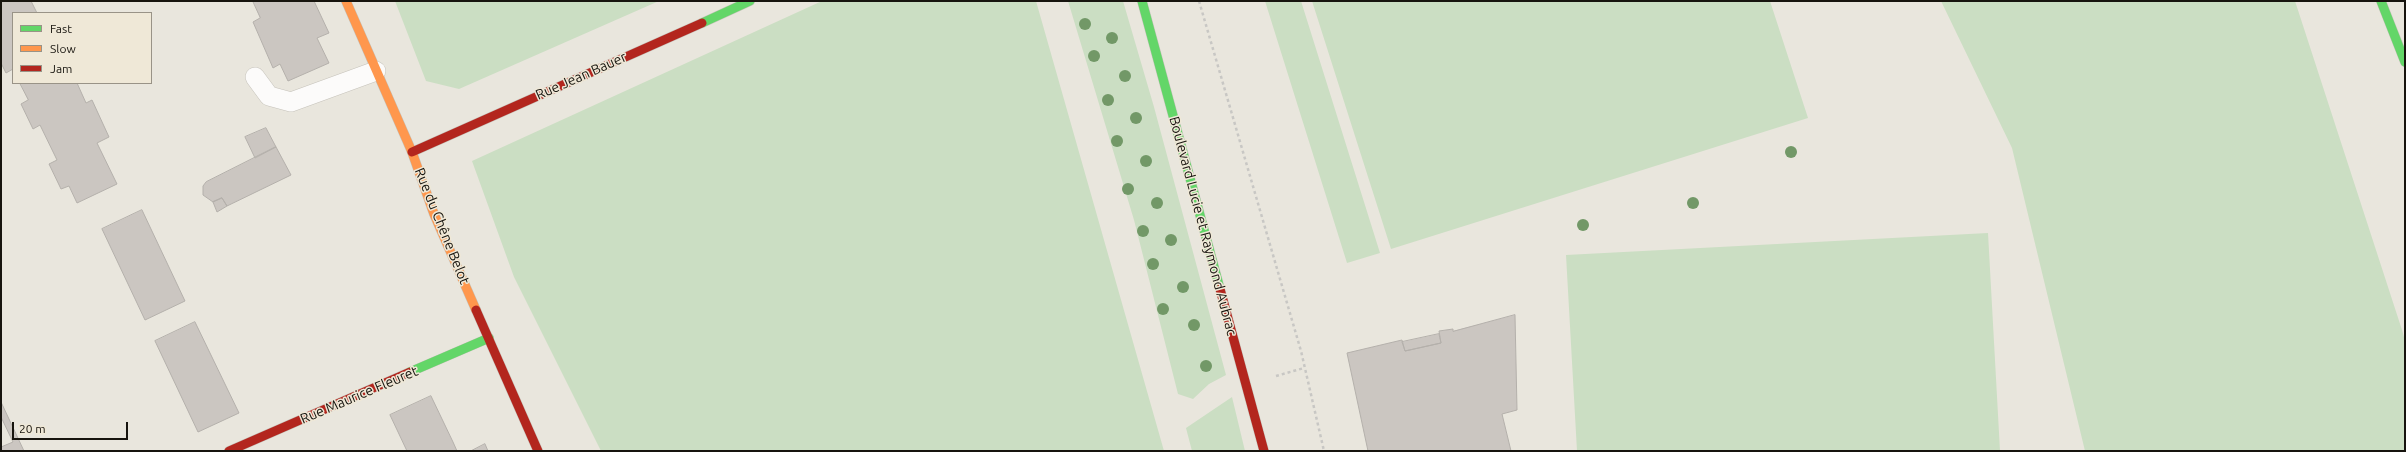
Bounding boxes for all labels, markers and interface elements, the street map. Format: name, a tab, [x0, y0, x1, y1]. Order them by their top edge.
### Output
legend	[12, 12, 152, 84]
text: Fast	[50, 22, 72, 35]
text: Slow	[50, 42, 76, 55]
street label: Rue Jean Bauer	[533, 48, 629, 104]
text: Jam	[50, 62, 72, 75]
street label: Boulevard Lucie et Raymond Aubrac	[1166, 115, 1240, 337]
street label: Rue du Chêne Belot	[411, 165, 473, 287]
street label: Rue Maurice Fleuret	[298, 363, 420, 427]
scale bar	[14, 414, 130, 440]
text: 20 m	[19, 422, 46, 435]

